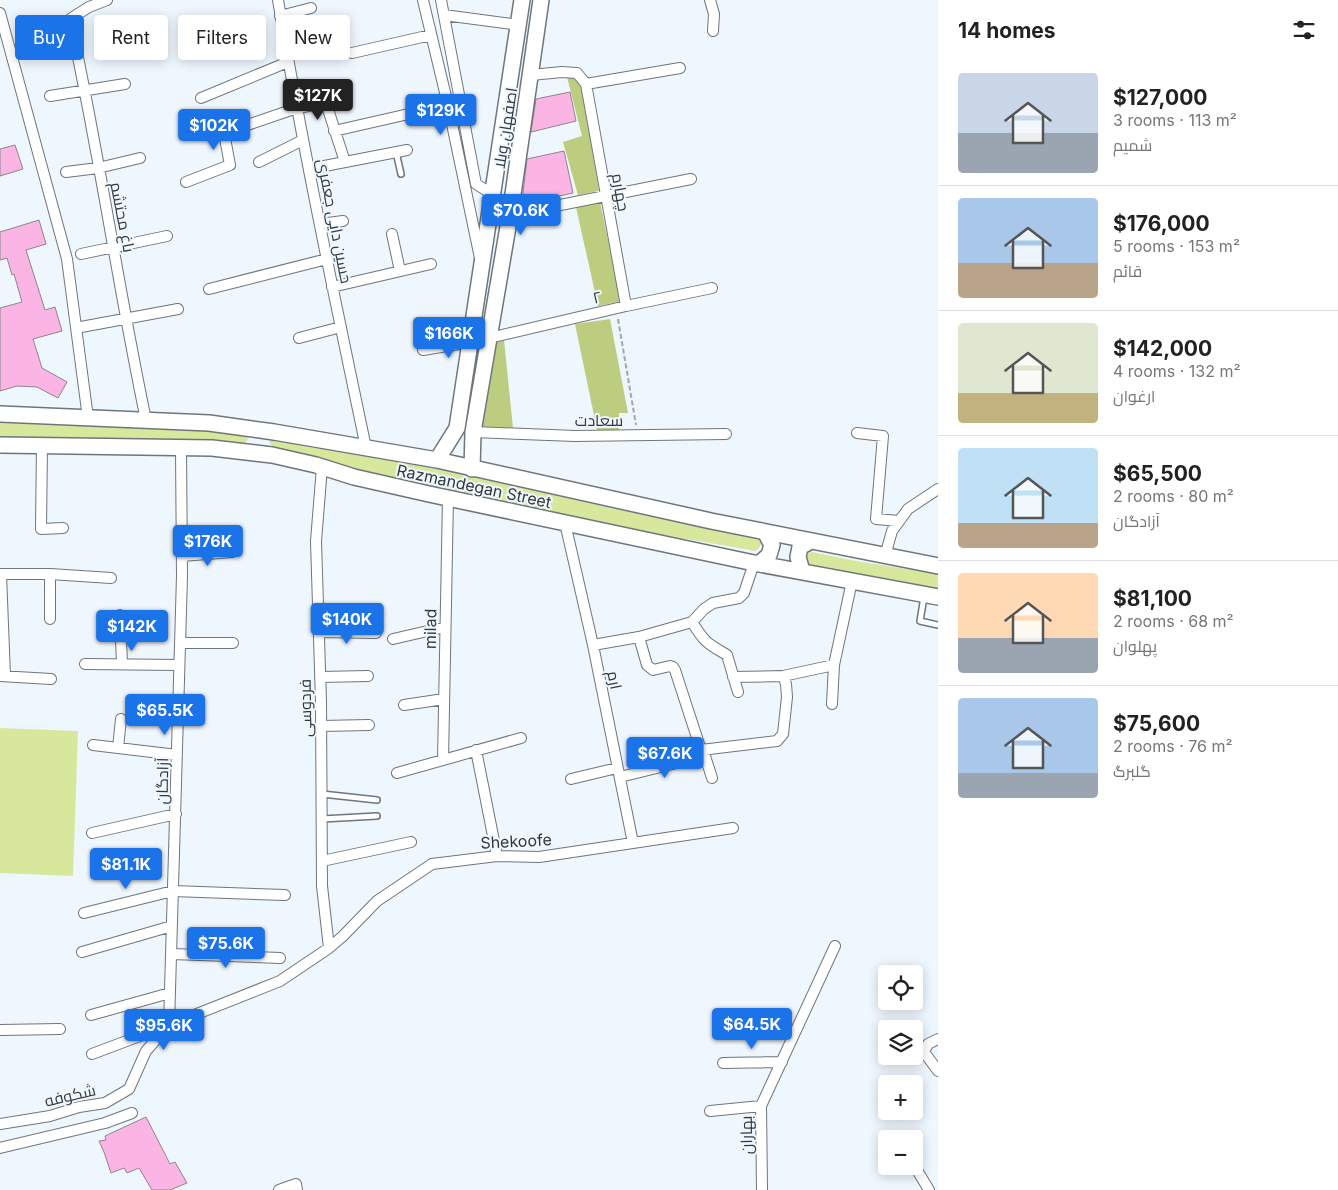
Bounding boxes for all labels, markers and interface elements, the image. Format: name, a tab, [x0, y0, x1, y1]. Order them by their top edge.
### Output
chip: Buy	[15, 15, 84, 60]
chip: Rent	[94, 15, 168, 60]
chip: Filters	[178, 15, 266, 60]
chip: New	[276, 15, 350, 60]
icon: filters	[1290, 16, 1318, 44]
text: 14 homes	[958, 18, 1056, 43]
pin: $127K	[283, 78, 353, 121]
text: $127K	[294, 85, 342, 105]
text: $127,000	[1113, 85, 1208, 110]
street label: اصفهان ویلا	[489, 86, 522, 170]
icon: home	[998, 93, 1058, 153]
pin: $129K	[406, 94, 476, 136]
text: $129K	[416, 100, 466, 120]
pin: $102K	[179, 108, 249, 151]
text: 3 rooms · 113 m²	[1113, 110, 1237, 130]
text: $102K	[189, 115, 239, 135]
text: شمیم	[1113, 135, 1152, 155]
street label: حسین دایی جعفری	[312, 157, 357, 285]
street label: چهارم	[606, 171, 634, 213]
street label: باغ محتشم	[104, 180, 140, 254]
pin: $70.6K	[480, 194, 562, 236]
text: $70.6K	[493, 200, 549, 220]
text: $176,000	[1113, 211, 1210, 236]
icon: home	[998, 218, 1058, 278]
text: 5 rooms · 153 m²	[1113, 236, 1240, 256]
text: قائم	[1113, 261, 1142, 281]
street label: ۲	[591, 286, 603, 308]
pin: $166K	[414, 316, 484, 359]
text: $166K	[424, 323, 474, 343]
text: $142,000	[1113, 336, 1212, 361]
icon: home	[998, 343, 1058, 403]
text: 4 rooms · 132 m²	[1113, 361, 1241, 381]
text: ارغوان	[1113, 386, 1155, 406]
street label: سعادت	[575, 410, 623, 430]
street label: Razmandegan Street	[395, 460, 553, 512]
text: $65,500	[1113, 461, 1202, 486]
icon: home	[998, 468, 1058, 528]
text: 2 rooms · 80 m²	[1113, 486, 1234, 506]
text: آزادگان	[1113, 511, 1160, 531]
pin: $176K	[173, 524, 243, 567]
text: $176K	[184, 531, 232, 551]
text: $81,100	[1113, 586, 1192, 611]
icon: home	[998, 593, 1058, 653]
pin: $140K	[312, 602, 382, 645]
text: $140K	[322, 609, 372, 629]
street label: milad	[420, 609, 440, 649]
pin: $142K	[97, 610, 167, 652]
text: 2 rooms · 68 m²	[1113, 611, 1234, 631]
text: $142K	[107, 616, 157, 636]
text: پهلوان	[1113, 636, 1157, 656]
street label: ارم	[601, 669, 627, 691]
street label: فردوسی	[294, 679, 317, 737]
pin: $65.5K	[124, 694, 206, 736]
text: $65.5K	[136, 700, 194, 720]
text: $75,600	[1113, 711, 1200, 736]
icon: home	[998, 718, 1058, 778]
pin: $67.6K	[624, 736, 706, 779]
text: 2 rooms · 76 m²	[1113, 736, 1233, 756]
text: $67.6K	[638, 743, 692, 763]
street label: آزادگان	[152, 757, 173, 805]
text: گلبرگ	[1113, 761, 1151, 781]
street label: Shekoofe	[480, 829, 552, 853]
pin: $81.1K	[85, 848, 167, 890]
text: $81.1K	[101, 854, 151, 874]
pin: $75.6K	[185, 926, 267, 969]
text: $75.6K	[198, 933, 254, 953]
map controls	[878, 965, 923, 1175]
button: locate	[878, 965, 923, 1010]
pin: $95.6K	[123, 1008, 205, 1051]
pin: $64.5K	[711, 1008, 793, 1050]
text: $64.5K	[723, 1014, 781, 1034]
text: $95.6K	[135, 1015, 193, 1035]
button: layers	[878, 1020, 923, 1065]
button: +	[878, 1075, 923, 1120]
street label: شکوفه	[42, 1079, 98, 1111]
street label: بهاران	[736, 1115, 757, 1155]
button: −	[878, 1130, 923, 1175]

